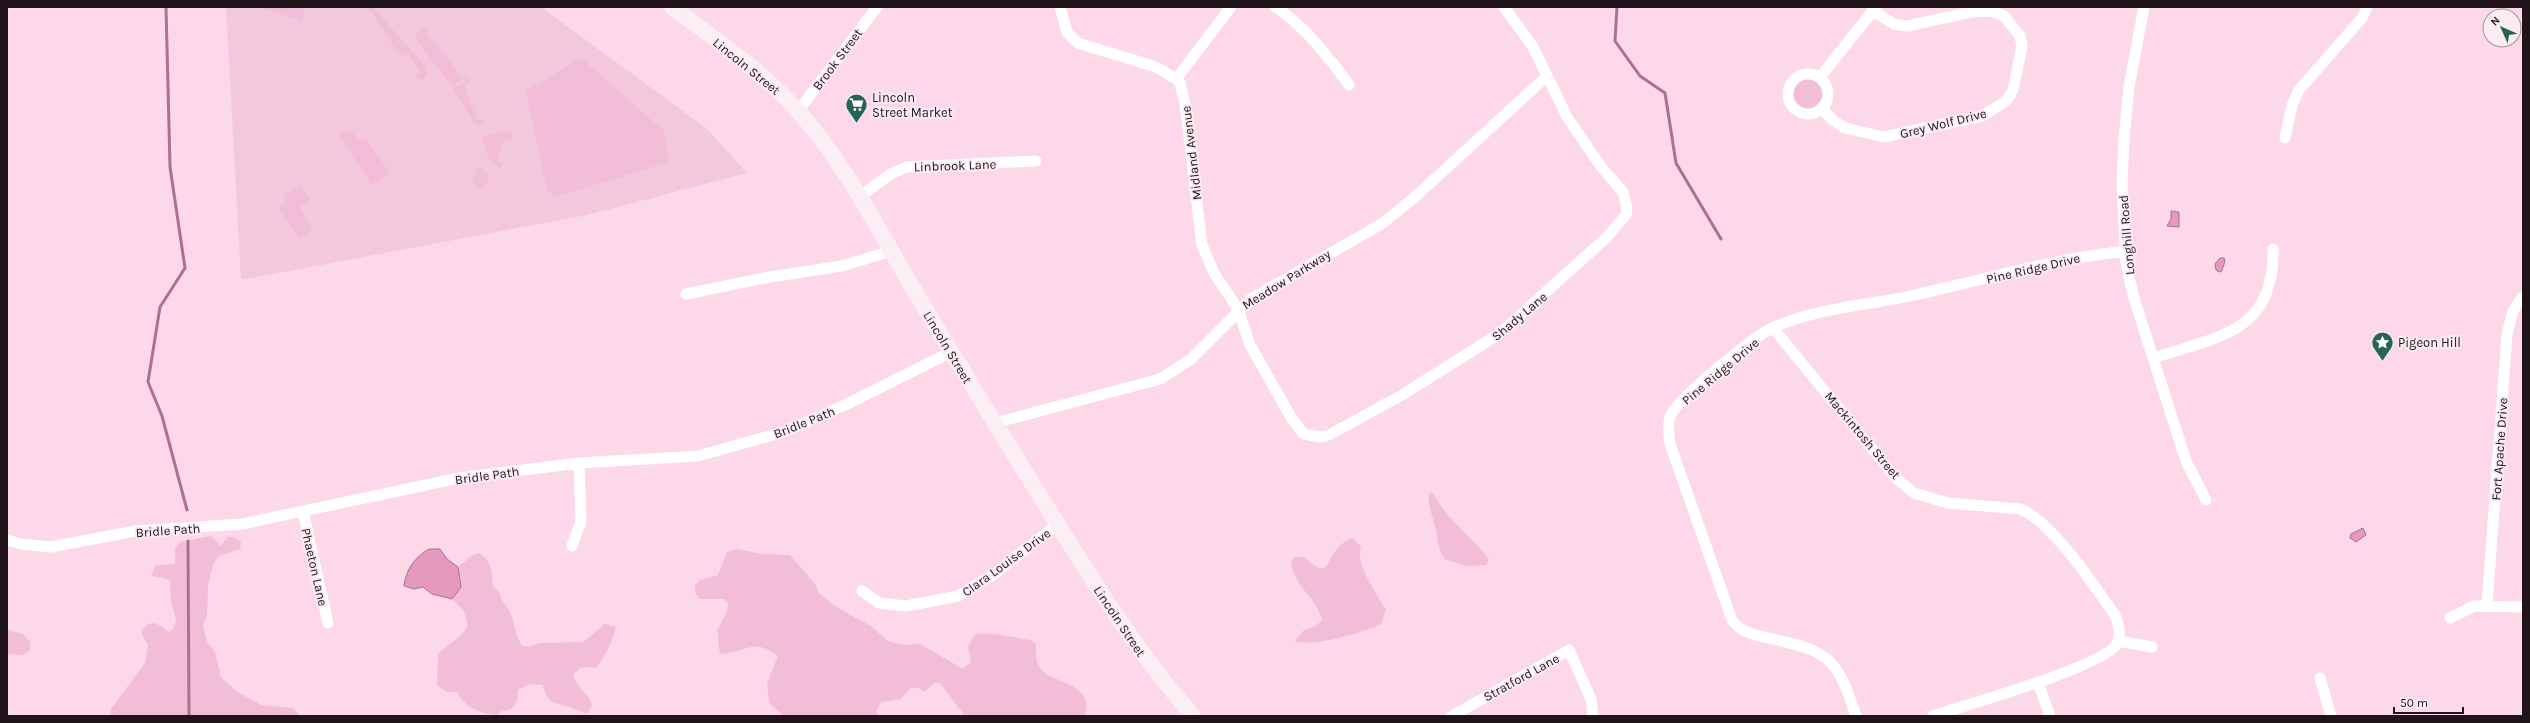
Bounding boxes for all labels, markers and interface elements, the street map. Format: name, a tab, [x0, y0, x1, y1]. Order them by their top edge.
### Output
north arrow	[2482, 8, 2522, 48]
text: N	[2488, 14, 2503, 29]
street label: Brook Street	[809, 26, 865, 93]
street label: Lincoln Street	[710, 35, 783, 98]
place label: Lincoln Street Market	[872, 90, 953, 120]
supermarket icon: Lincoln Street Market	[843, 91, 869, 124]
street label: Midland Avenue	[1178, 105, 1205, 201]
street label: Grey Wolf Drive	[1898, 105, 1988, 141]
street label: Linbrook Lane	[913, 157, 997, 174]
street label: Longhill Road	[2116, 194, 2137, 276]
street label: Meadow Parkway	[1239, 246, 1333, 313]
street label: Pine Ridge Drive	[1985, 250, 2082, 287]
street label: Shady Lane	[1489, 289, 1550, 344]
street label: Lincoln Street	[920, 308, 975, 386]
place icon: Pigeon Hill	[2369, 329, 2395, 362]
street label: Pine Ridge Drive	[1679, 335, 1762, 408]
place label: Pigeon Hill	[2398, 335, 2461, 350]
street label: Mackintosh Street	[1822, 389, 1904, 482]
street label: Fort Apache Drive	[2488, 397, 2511, 501]
street label: Bridle Path	[771, 403, 837, 442]
street label: Bridle Path	[454, 464, 520, 487]
street label: Bridle Path	[135, 521, 201, 540]
street label: Clara Louise Drive	[959, 525, 1054, 600]
street label: Phaeton Lane	[298, 527, 331, 608]
street label: Lincoln Street	[1090, 583, 1149, 659]
street label: Stratford Lane	[1481, 650, 1562, 704]
scale bar	[2394, 689, 2463, 715]
text: 50 m	[2400, 696, 2428, 710]

